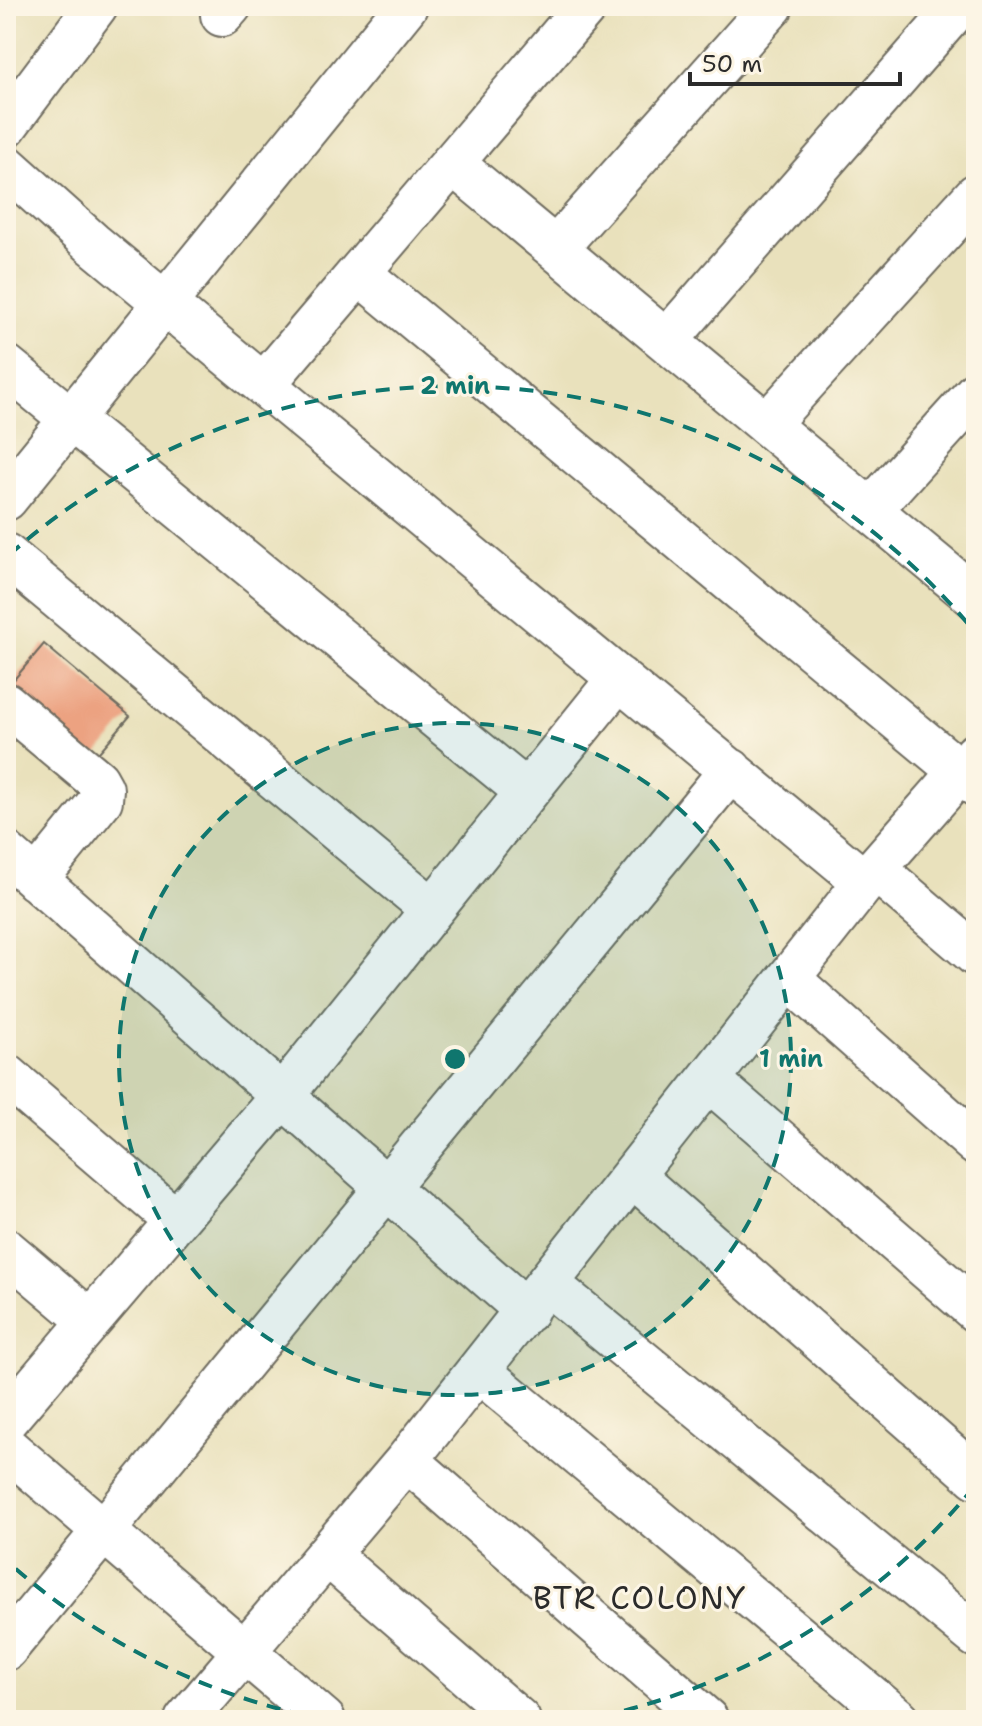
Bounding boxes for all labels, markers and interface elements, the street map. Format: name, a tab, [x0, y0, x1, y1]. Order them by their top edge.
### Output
scale bar	[690, 36, 900, 86]
text: 50 m	[702, 48, 762, 80]
text: 2 min	[420, 370, 490, 402]
text: 1 min	[759, 1043, 823, 1075]
centre of rings	[441, 1045, 469, 1073]
district label: BTR COLONY	[533, 1576, 747, 1619]

